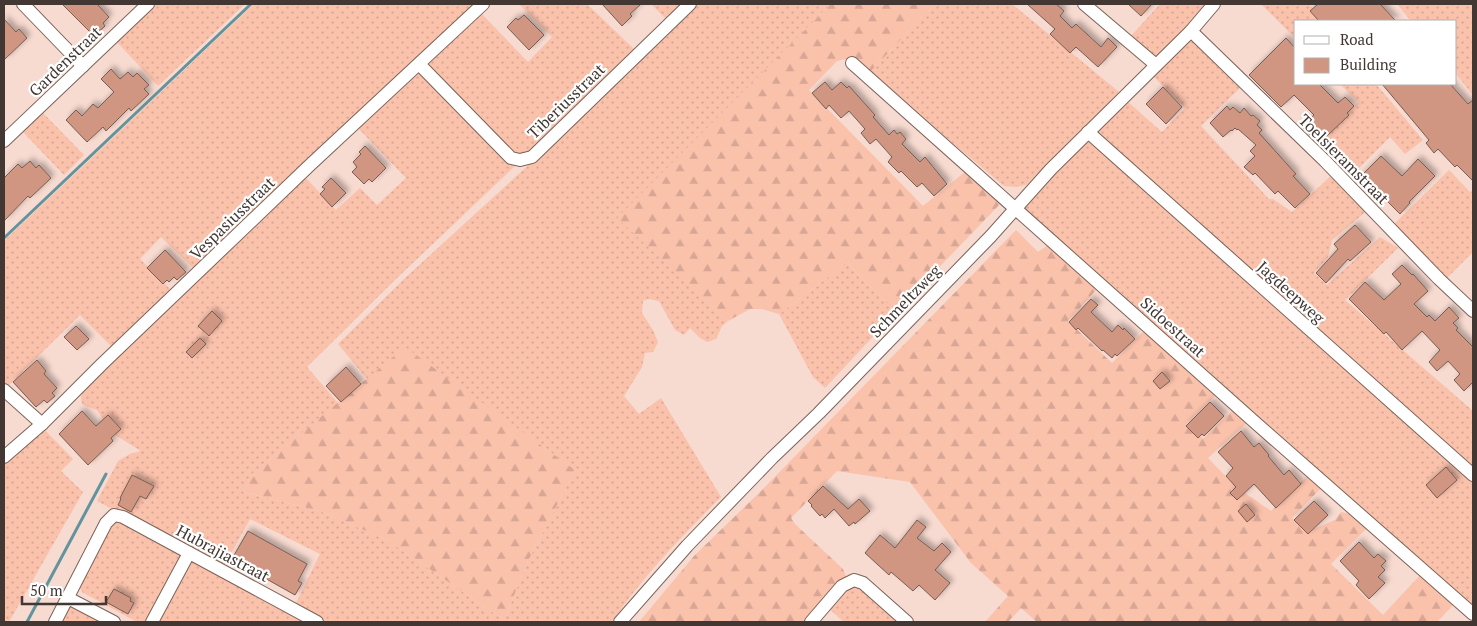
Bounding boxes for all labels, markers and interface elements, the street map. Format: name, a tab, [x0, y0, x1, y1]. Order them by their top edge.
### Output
legend	[1294, 20, 1457, 85]
street label: Gardenstraat	[24, 21, 106, 101]
text: Road	[1340, 29, 1373, 49]
text: Building	[1340, 54, 1398, 74]
street label: Tiberiusstraat	[523, 58, 610, 144]
street label: Toelsieramstraat	[1294, 109, 1394, 209]
street label: Vespasiusstraat	[185, 172, 279, 264]
street label: Jagdeepweg	[1253, 256, 1330, 329]
street label: Schmeltzweg	[865, 259, 946, 342]
street label: Sidoestraat	[1136, 292, 1210, 362]
street label: Hubrajiastraat	[173, 519, 273, 587]
scale bar	[22, 574, 106, 606]
text: 50 m	[30, 580, 63, 600]

